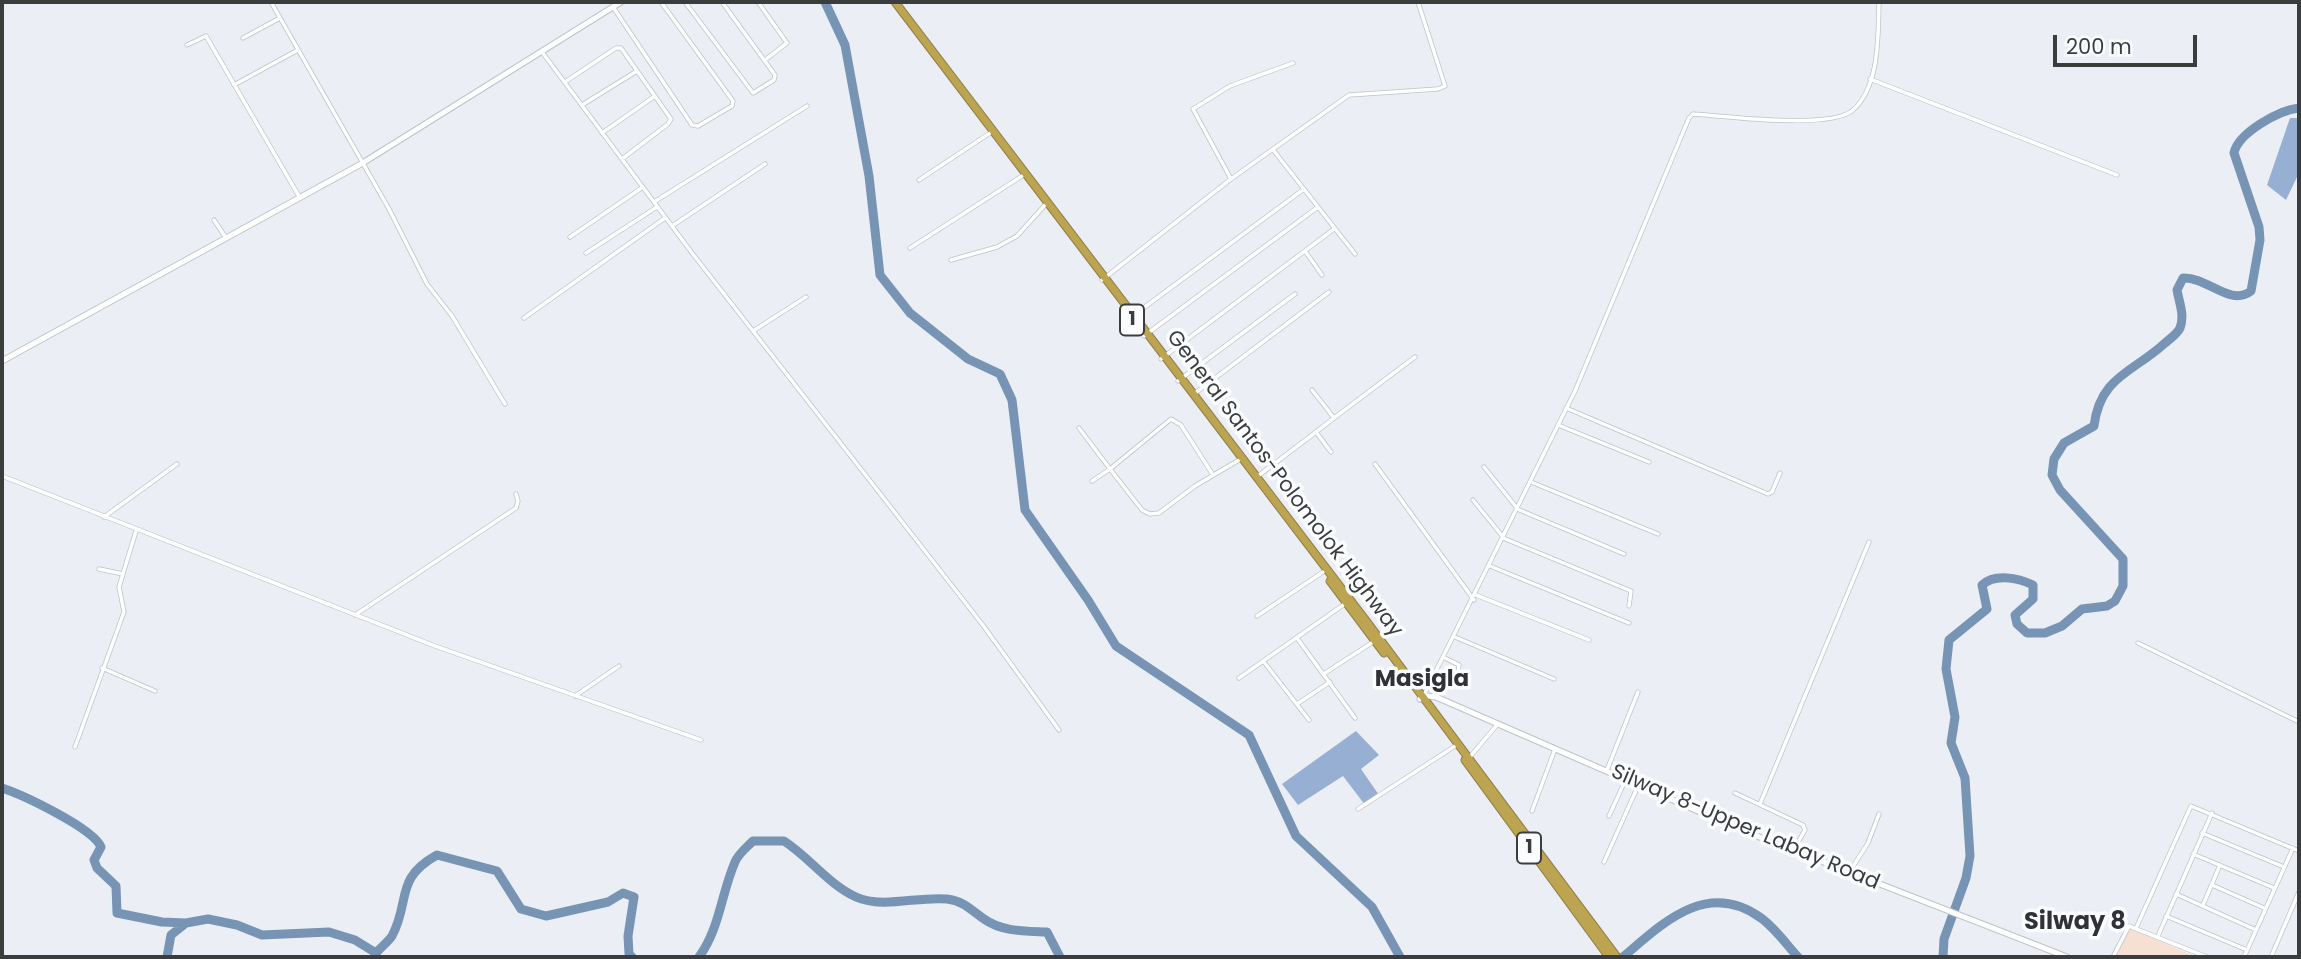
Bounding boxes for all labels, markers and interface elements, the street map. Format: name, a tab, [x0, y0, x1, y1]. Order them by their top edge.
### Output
scale bar	[2056, 21, 2200, 65]
text: 200 m	[2066, 32, 2132, 61]
road number: 1	[1120, 304, 1144, 336]
street label: General Santos-Polomolok Highway	[1160, 326, 1408, 642]
district label: Masigla	[1375, 666, 1469, 694]
street label: Silway 8-Upper Labay Road	[1607, 760, 1883, 896]
road number: 1	[1517, 832, 1541, 863]
district label: Silway 8	[2024, 909, 2126, 937]

